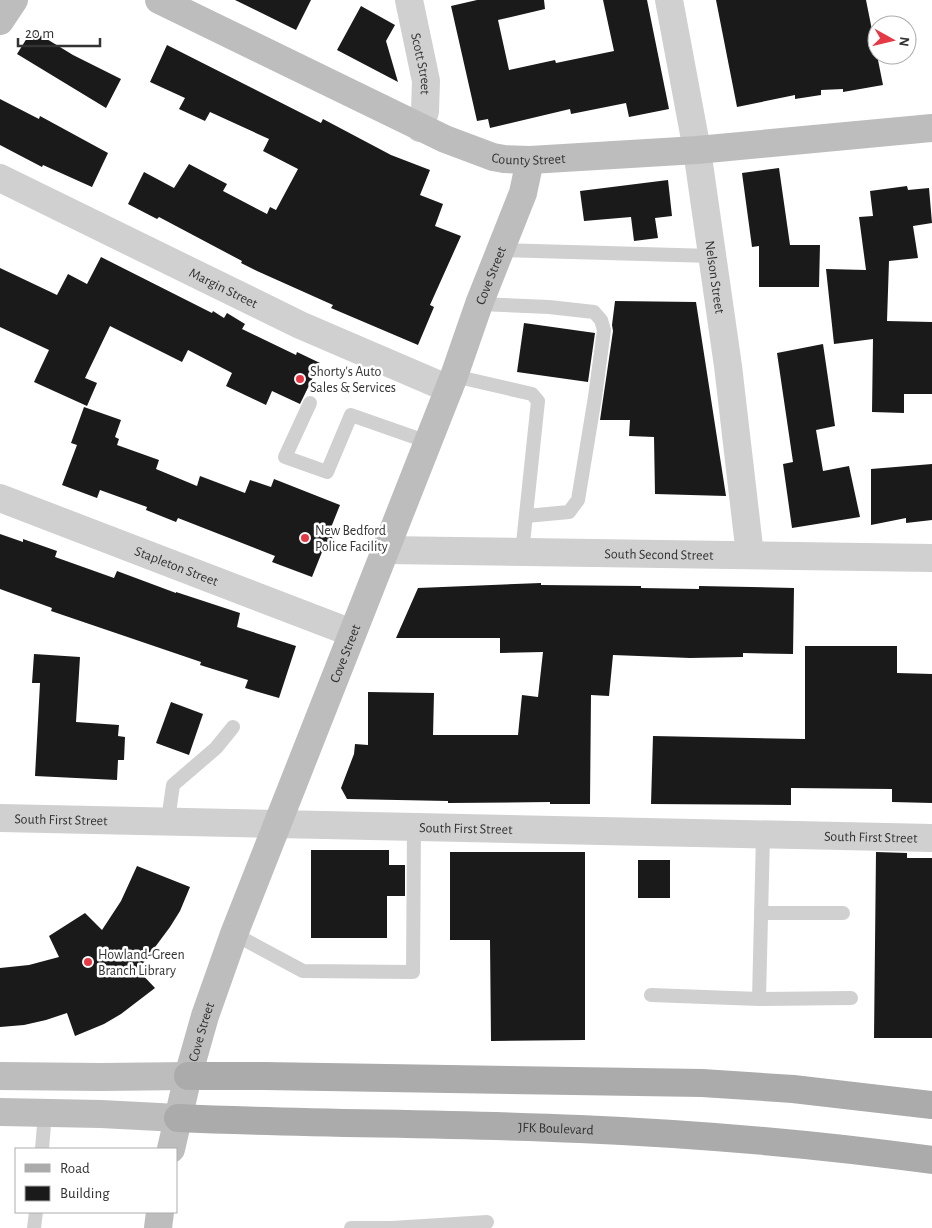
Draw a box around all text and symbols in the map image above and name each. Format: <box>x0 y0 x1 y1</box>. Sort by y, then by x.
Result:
scale bar <box>18 15 100 47</box>
north arrow <box>867 15 917 65</box>
text: 20 m <box>25 26 54 41</box>
street label: Scott Street <box>408 32 432 95</box>
text: N <box>896 36 911 47</box>
street label: County Street <box>490 151 566 168</box>
street label: Nelson Street <box>702 240 726 315</box>
street label: Cove Street <box>473 244 509 307</box>
street label: Margin Street <box>187 266 260 311</box>
place label: Shorty's Auto Sales & Services <box>310 365 396 395</box>
marker: Shorty's Auto Sales & Services <box>294 373 306 385</box>
place label: New Bedford Police Facility <box>315 524 388 554</box>
marker: New Bedford Police Facility <box>299 532 311 544</box>
street label: Stapleton Street <box>132 544 220 589</box>
street label: South Second Street <box>604 547 714 563</box>
street label: Cove Street <box>328 622 364 685</box>
street label: South First Street <box>14 812 108 828</box>
street label: South First Street <box>419 821 513 837</box>
street label: South First Street <box>824 830 918 846</box>
place label: Howland-Green Branch Library <box>98 948 185 978</box>
marker: Howland-Green Branch Library <box>82 956 94 968</box>
street label: Cove Street <box>186 1000 217 1063</box>
street label: JFK Boulevard <box>518 1121 594 1138</box>
legend <box>15 1148 178 1213</box>
text: Road <box>60 1161 90 1176</box>
text: Building <box>60 1186 110 1201</box>

